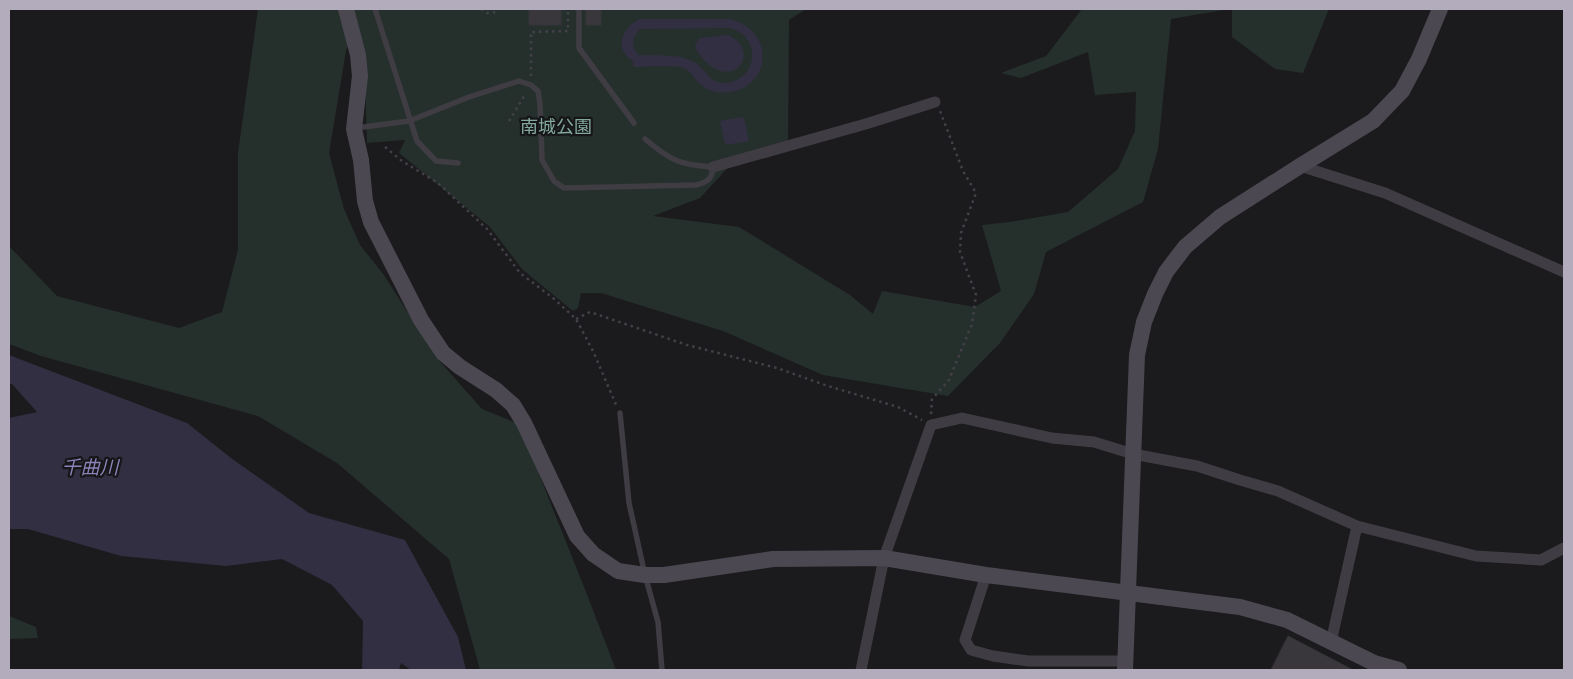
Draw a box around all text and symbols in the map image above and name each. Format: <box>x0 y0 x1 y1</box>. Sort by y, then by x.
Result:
park label: 南城公園 <box>520 116 592 138</box>
water label: 千曲川 <box>61 456 120 479</box>

